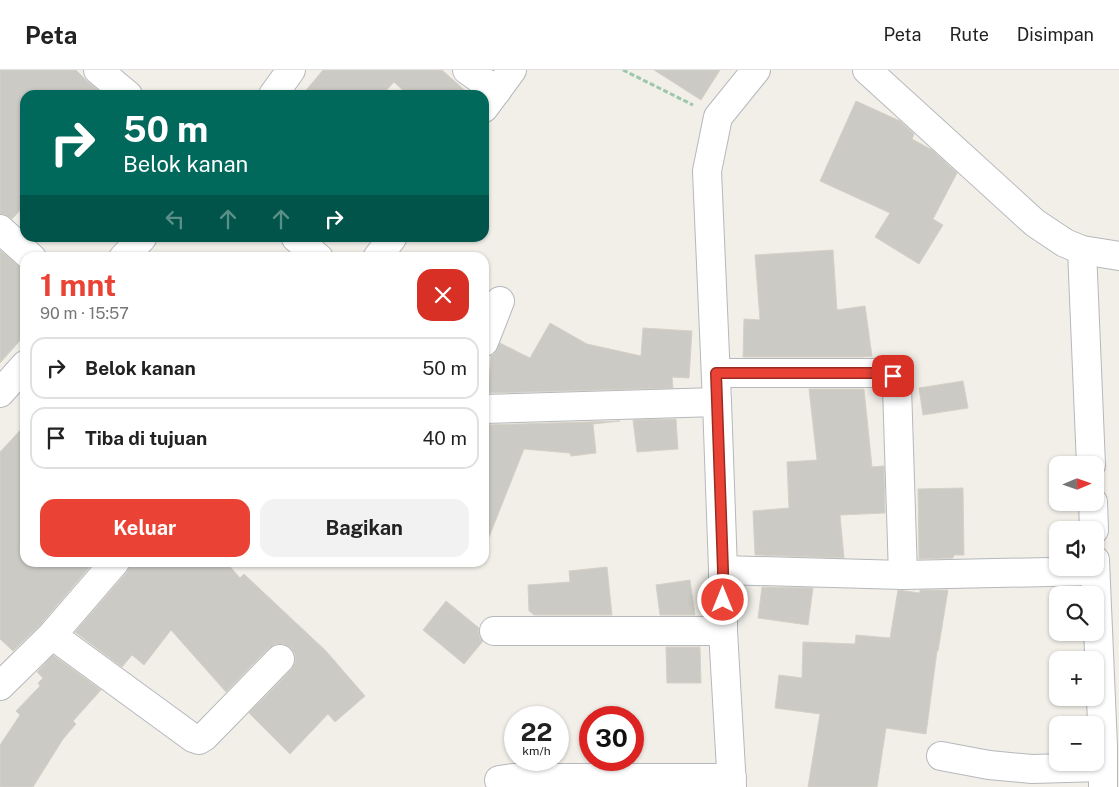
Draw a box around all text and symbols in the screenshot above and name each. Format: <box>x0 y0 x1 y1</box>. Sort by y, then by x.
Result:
text: Peta <box>25 21 77 49</box>
text: Peta <box>883 24 921 45</box>
text: Rute <box>949 24 989 45</box>
text: Disimpan <box>1017 24 1094 45</box>
text: 50 m <box>123 109 208 150</box>
icon: right <box>40 110 105 175</box>
text: Belok kanan <box>123 151 248 177</box>
icon: left <box>161 205 189 233</box>
icon: ahead <box>214 205 242 233</box>
icon: ahead <box>267 205 295 233</box>
icon: right <box>320 205 348 233</box>
text: 1 mnt <box>40 267 116 303</box>
button: close <box>417 269 469 321</box>
text: 90 m · 15:57 <box>40 304 129 323</box>
icon: right <box>42 354 70 382</box>
pin <box>872 355 914 397</box>
text: Belok kanan <box>85 357 196 379</box>
text: 50 m <box>422 357 467 379</box>
icon: arrive <box>879 362 907 390</box>
icon: arrive <box>42 424 70 452</box>
text: Tiba di tujuan <box>85 427 207 449</box>
text: 40 m <box>422 427 467 449</box>
north arrow <box>1049 456 1104 511</box>
map controls <box>1049 456 1104 771</box>
button: Keluar <box>40 499 250 557</box>
button: Bagikan <box>260 499 469 557</box>
button: sound <box>1049 521 1104 576</box>
position arrow <box>696 573 748 625</box>
button: search <box>1049 586 1104 641</box>
button: + <box>1049 651 1104 706</box>
speed limit sign: 30 <box>579 706 644 771</box>
button: − <box>1049 716 1104 771</box>
text: 22 <box>521 717 552 747</box>
text: km/h <box>522 744 551 758</box>

